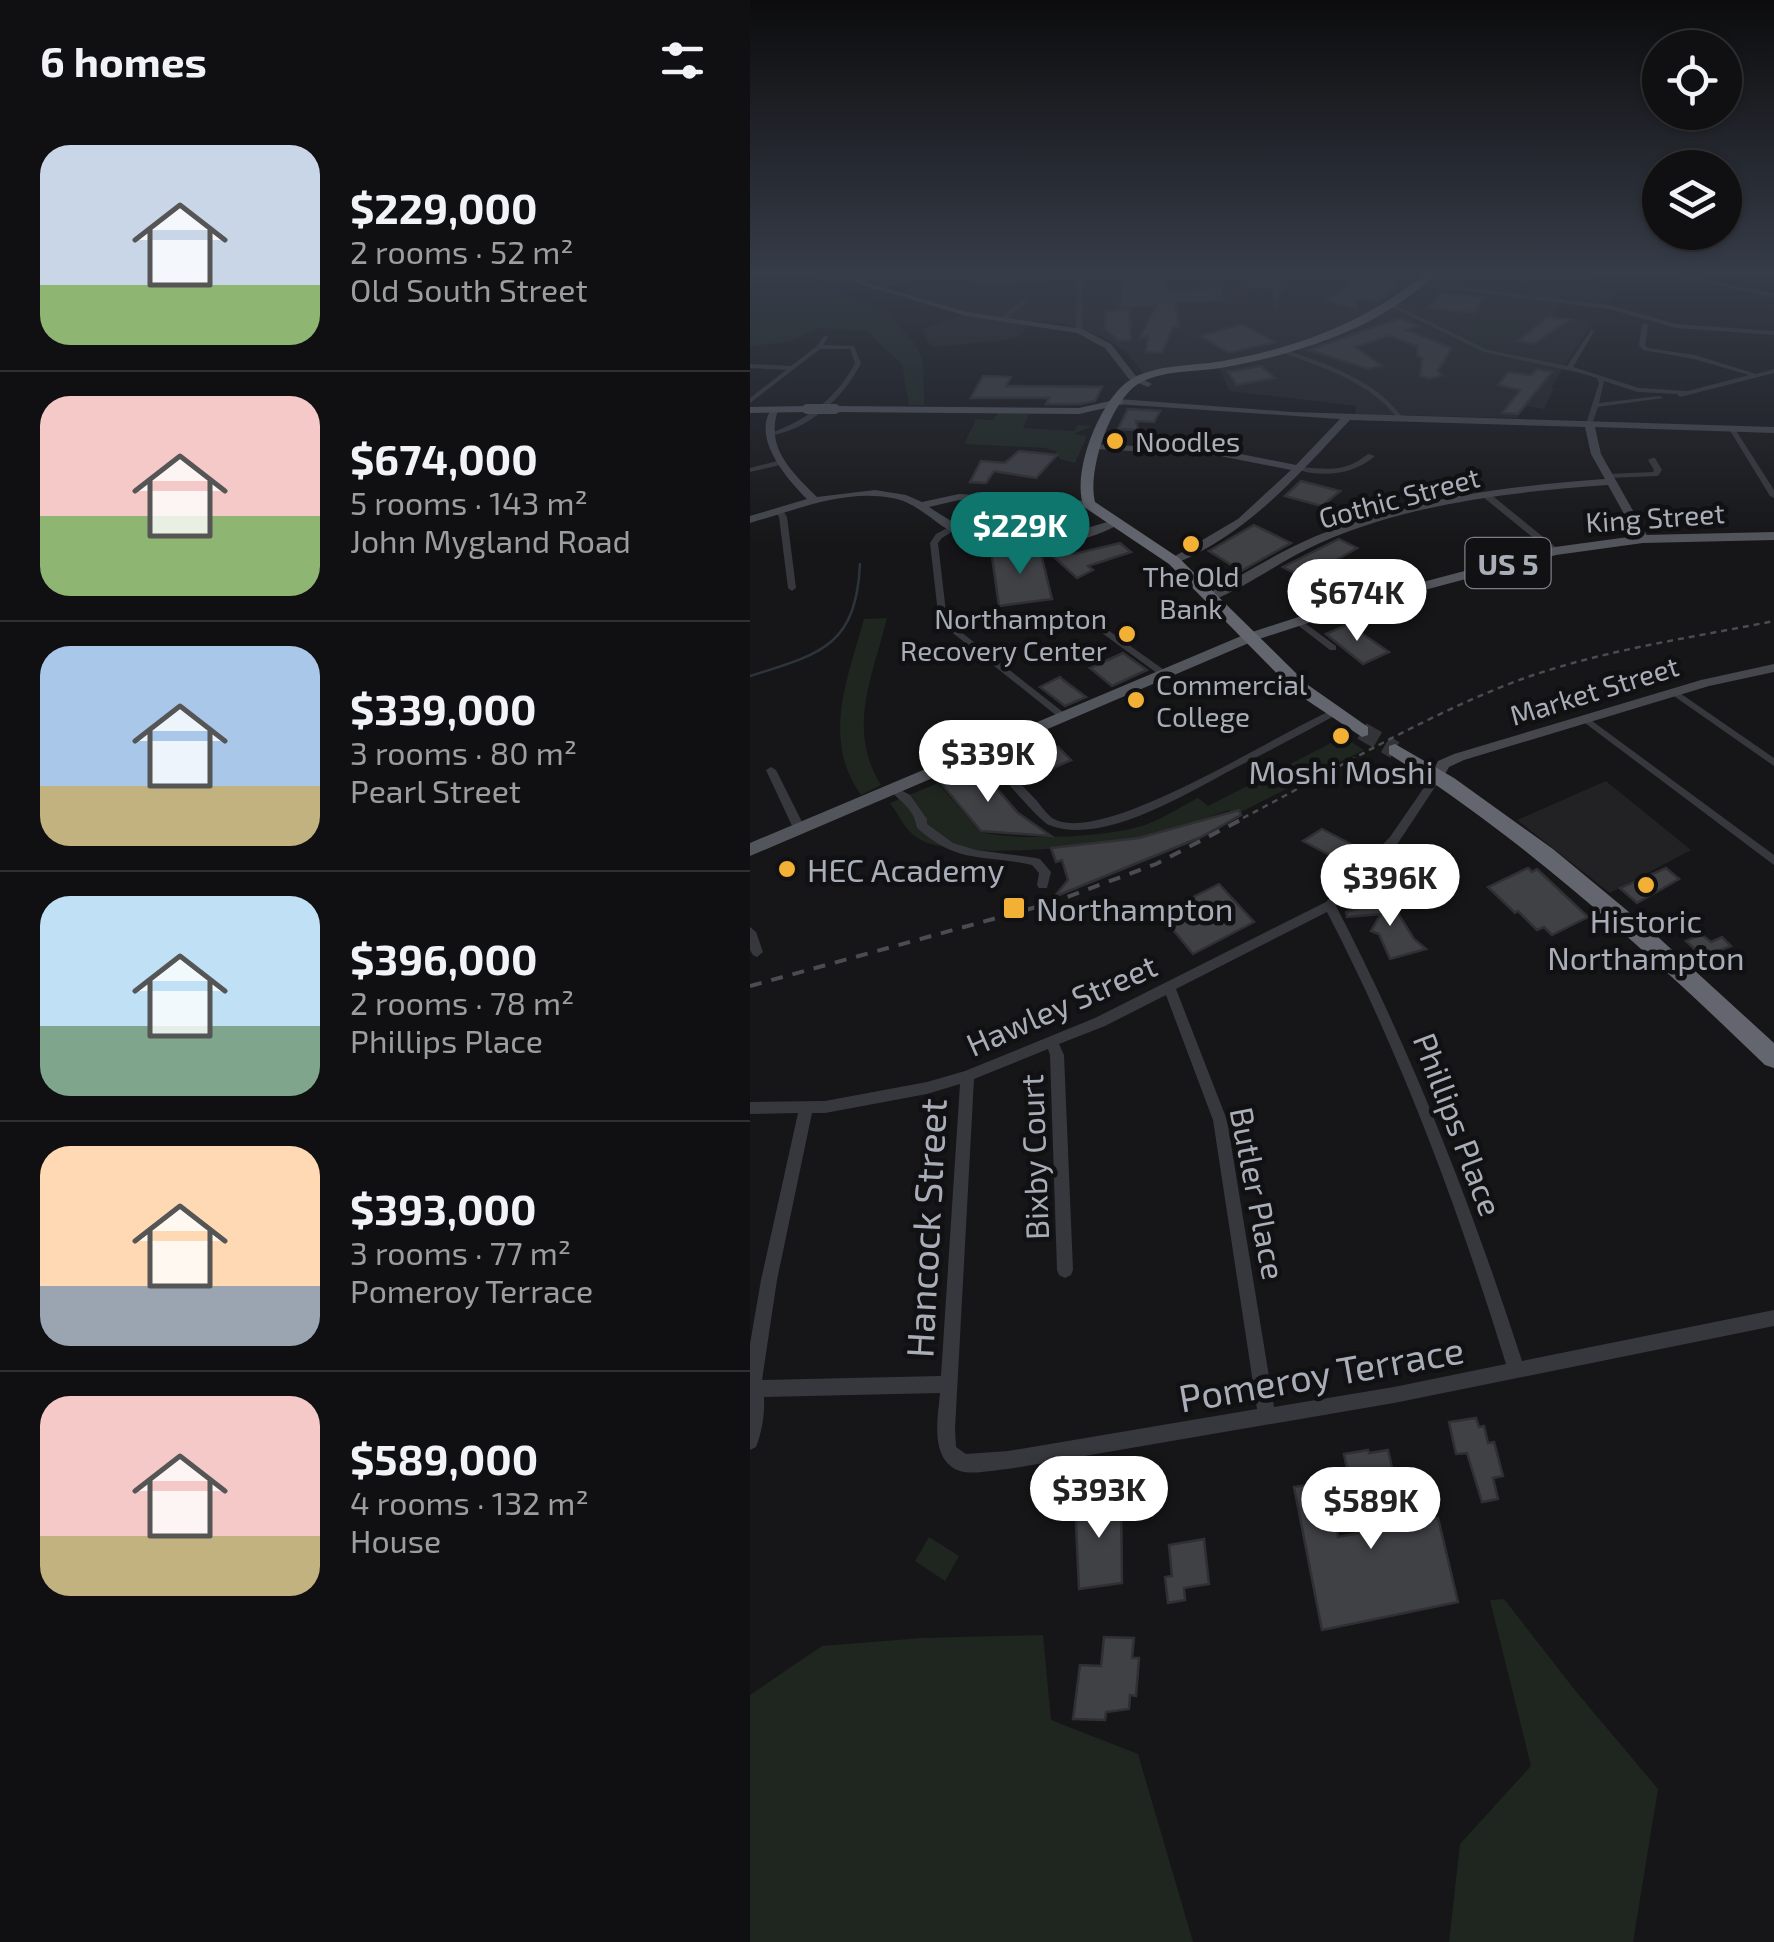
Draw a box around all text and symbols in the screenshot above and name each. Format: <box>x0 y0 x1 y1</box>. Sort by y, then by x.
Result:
map controls <box>1642 30 1742 250</box>
button: locate <box>1642 30 1742 130</box>
icon: filters <box>655 33 710 88</box>
text: 6 homes <box>40 35 207 85</box>
button: layers <box>1642 150 1742 250</box>
text: $229,000 <box>350 182 538 232</box>
icon: home <box>120 185 240 305</box>
text: 2 rooms · 52 m² <box>350 232 574 270</box>
text: Old South Street <box>350 270 588 308</box>
place label: Noodles <box>1135 424 1240 458</box>
marker: Noodles <box>1104 430 1126 452</box>
text: $674,000 <box>350 433 538 483</box>
icon: home <box>120 436 240 556</box>
street label: Gothic Street <box>1315 459 1483 535</box>
text: 5 rooms · 143 m² <box>350 483 588 521</box>
pin: $229K <box>950 492 1090 577</box>
street label: King Street <box>1584 495 1726 539</box>
text: $229K <box>973 505 1067 543</box>
text: John Mygland Road <box>350 521 631 559</box>
marker: The Old Bank <box>1180 533 1202 555</box>
road number: US 5 <box>1466 538 1550 588</box>
place label: The Old Bank <box>1143 559 1239 625</box>
pin: $674K <box>1287 559 1427 644</box>
text: $674K <box>1309 572 1405 610</box>
place label: Northampton Recovery Center <box>900 601 1107 667</box>
marker: Northampton Recovery Center <box>1116 623 1138 645</box>
street label: Market Street <box>1505 648 1683 732</box>
place label: Commercial College <box>1156 667 1308 733</box>
text: $339,000 <box>350 683 536 733</box>
icon: home <box>120 686 240 806</box>
marker: Commercial College <box>1125 689 1147 711</box>
pin: $339K <box>918 720 1058 805</box>
marker: Moshi Moshi <box>1330 725 1352 747</box>
text: 3 rooms · 80 m² <box>350 733 577 771</box>
text: $339K <box>941 733 1035 771</box>
place label: Moshi Moshi <box>1248 752 1434 790</box>
text: Pearl Street <box>350 771 521 809</box>
pin: $396K <box>1320 844 1460 929</box>
place label: HEC Academy <box>807 850 1004 888</box>
text: $396K <box>1343 857 1437 895</box>
marker: HEC Academy <box>776 858 798 880</box>
marker: Historic Northampton <box>1635 874 1657 896</box>
place label: Northampton <box>1036 889 1233 927</box>
marker: Northampton <box>1001 895 1027 921</box>
place label: Historic Northampton <box>1547 901 1745 976</box>
text: $396,000 <box>350 933 537 983</box>
icon: home <box>120 936 240 1056</box>
street label: Hawley Street <box>960 945 1162 1063</box>
text: 2 rooms · 78 m² <box>350 983 574 1021</box>
text: Phillips Place <box>350 1021 543 1059</box>
street label: Phillips Place <box>1407 1027 1511 1221</box>
street label: Bixby Court <box>1011 1073 1055 1241</box>
street label: Hancock Street <box>895 1097 955 1359</box>
street label: Butler Place <box>1224 1104 1294 1282</box>
text: $393,000 <box>350 1183 536 1233</box>
icon: home <box>120 1186 240 1306</box>
text: 3 rooms · 77 m² <box>350 1233 571 1271</box>
text: Pomeroy Terrace <box>350 1271 593 1309</box>
street label: Pomeroy Terrace <box>1175 1325 1467 1421</box>
text: $589,000 <box>350 1433 538 1483</box>
icon: home <box>120 1436 240 1556</box>
pin: $393K <box>1029 1456 1169 1541</box>
pin: $589K <box>1301 1467 1441 1552</box>
text: $393K <box>1052 1469 1146 1507</box>
text: $589K <box>1323 1480 1419 1518</box>
text: 4 rooms · 132 m² <box>350 1483 589 1521</box>
text: House <box>350 1521 441 1559</box>

